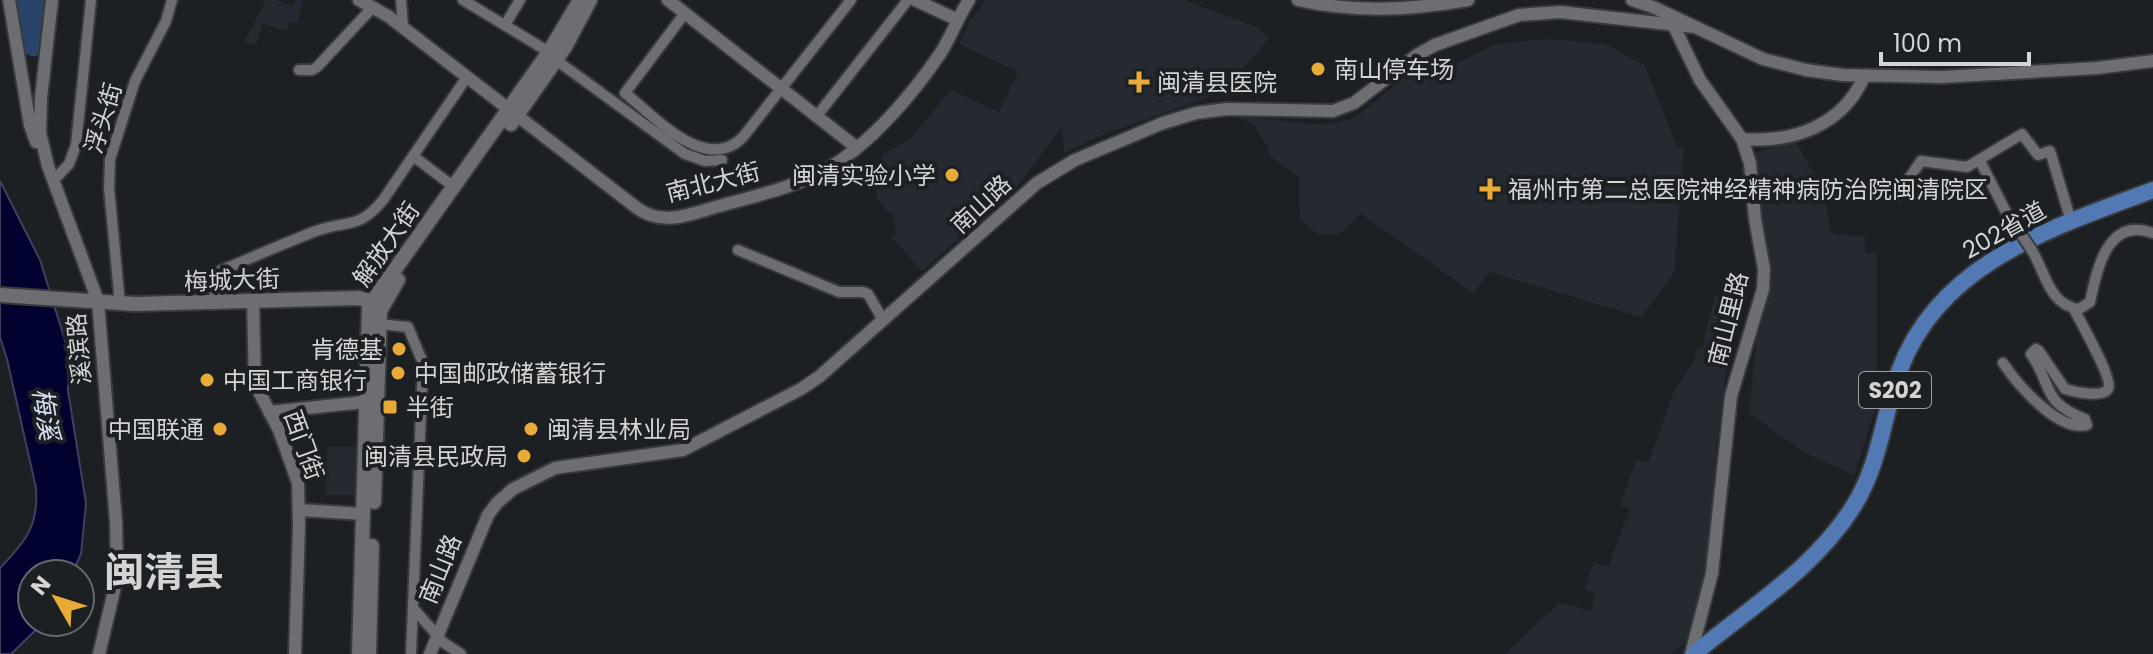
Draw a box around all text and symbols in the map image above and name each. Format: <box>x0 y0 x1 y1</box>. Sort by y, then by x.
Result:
scale bar <box>1881 16 2029 66</box>
text: 100 m <box>1893 27 1962 60</box>
place label: 南山停车场 <box>1334 53 1454 86</box>
marker: 南山停车场 <box>1309 60 1327 78</box>
place label: 闽清县医院 <box>1157 66 1277 99</box>
marker: 闽清县医院 <box>1128 71 1150 93</box>
street label: 浮头街 <box>77 79 129 157</box>
street label: 南北大街 <box>662 154 764 210</box>
place label: 闽清实验小学 <box>792 159 936 192</box>
marker: 闽清实验小学 <box>943 166 961 184</box>
street label: 南山路 <box>943 167 1019 241</box>
place label: 福州市第二总医院神经精神病防治院闽清院区 <box>1508 173 1988 206</box>
marker: 福州市第二总医院神经精神病防治院闽清院区 <box>1479 178 1501 200</box>
street label: 202省道 <box>1956 194 2052 266</box>
street label: 解放大街 <box>345 195 427 293</box>
street label: 梅城大街 <box>183 262 281 298</box>
street label: 南山里路 <box>1700 268 1756 370</box>
street label: 溪滨路 <box>59 312 99 386</box>
place label: 肯德基 <box>311 333 383 366</box>
marker: 肯德基 <box>390 340 408 358</box>
place label: 中国邮政储蓄银行 <box>414 357 606 390</box>
place label: 中国工商银行 <box>223 364 367 397</box>
marker: 中国邮政储蓄银行 <box>389 364 407 382</box>
marker: 中国工商银行 <box>198 371 216 389</box>
road number: S202 <box>1859 372 1931 408</box>
water label: 梅溪 <box>24 385 68 445</box>
place label: 半街 <box>406 391 454 424</box>
marker: 半街 <box>381 398 399 416</box>
street label: 西门街 <box>276 406 332 484</box>
place label: 中国联通 <box>108 413 204 446</box>
place label: 闽清县林业局 <box>547 413 691 446</box>
marker: 中国联通 <box>211 420 229 438</box>
marker: 闽清县林业局 <box>522 420 540 438</box>
place label: 闽清县民政局 <box>364 440 508 473</box>
marker: 闽清县民政局 <box>515 447 533 465</box>
street label: 南山路 <box>411 529 469 609</box>
district label: 闽清县 <box>104 544 224 600</box>
north arrow <box>16 558 96 638</box>
text: N <box>24 570 58 602</box>

